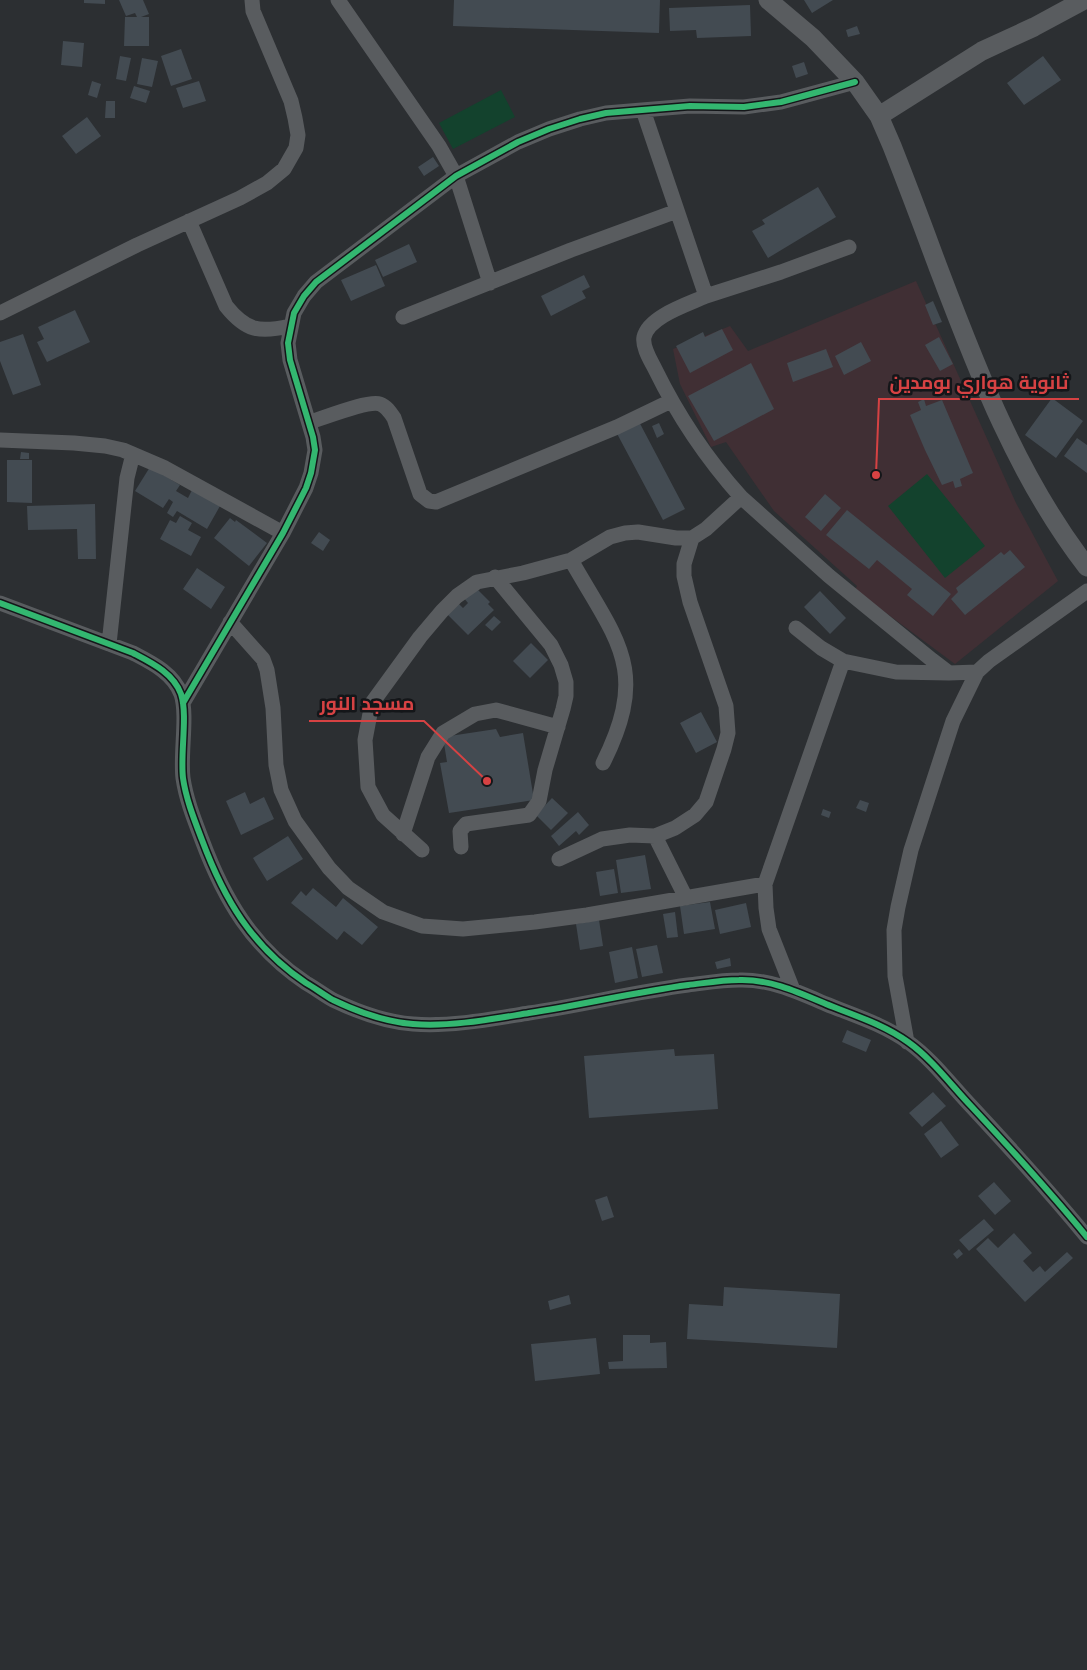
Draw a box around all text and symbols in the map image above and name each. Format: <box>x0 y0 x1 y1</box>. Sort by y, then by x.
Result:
callout: ثانوية هواري بومدين <box>879 365 1079 399</box>
text: ثانوية هواري بومدين <box>889 372 1070 398</box>
callout: مسجد النور <box>309 687 424 721</box>
text: مسجد النور <box>319 693 414 715</box>

